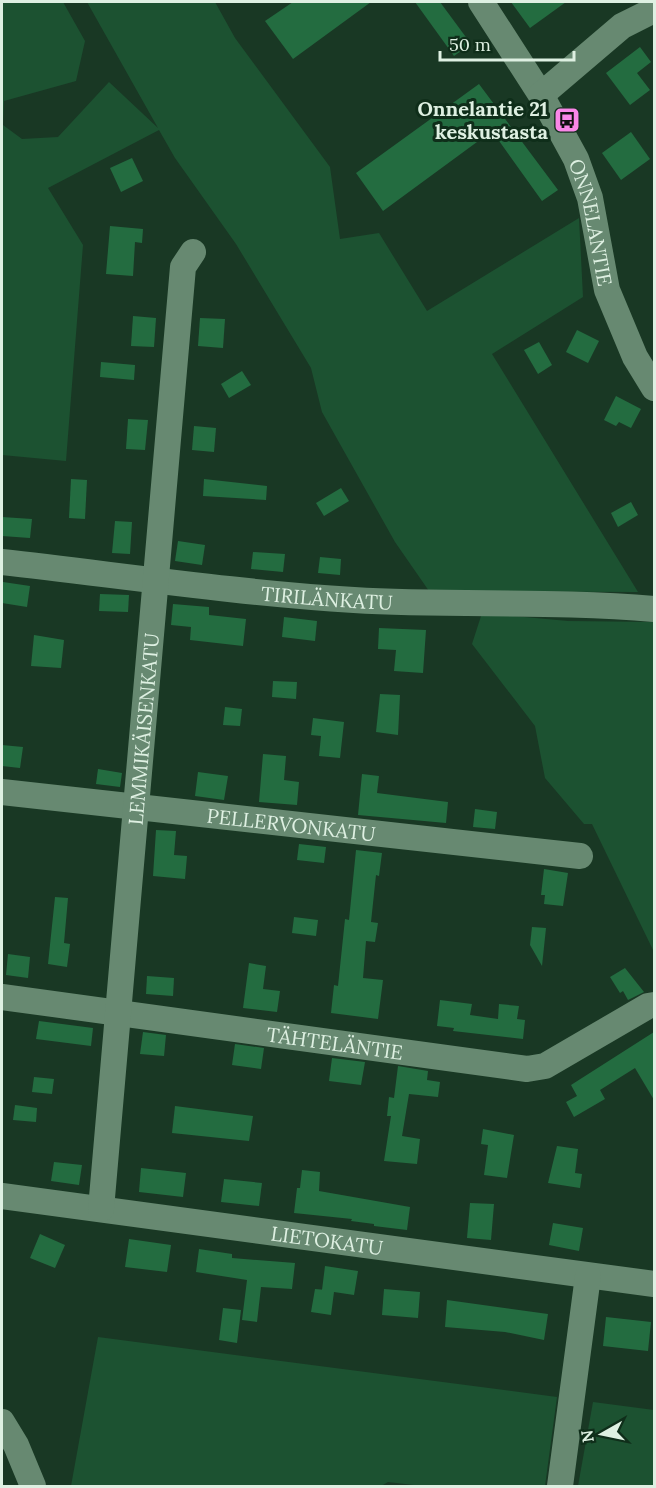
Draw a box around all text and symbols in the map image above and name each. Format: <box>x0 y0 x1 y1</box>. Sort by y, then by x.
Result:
scale bar <box>440 24 574 62</box>
text: 50 m <box>449 33 491 56</box>
place label: Onnelantie 21 keskustasta <box>417 96 549 144</box>
bus stop icon: Onnelantie 21 keskustasta <box>552 105 582 135</box>
street label: ONNELANTIE <box>564 155 618 288</box>
street label: TIRILÄNKATU <box>260 580 393 614</box>
street label: LEMMIKÄISENKATU <box>122 632 164 826</box>
street label: PELLERVONKATU <box>205 802 377 846</box>
street label: TÄHTELÄNTIE <box>265 1021 405 1064</box>
street label: LIETOKATU <box>269 1220 385 1260</box>
north arrow <box>572 1404 632 1464</box>
text: N <box>576 1429 598 1444</box>

